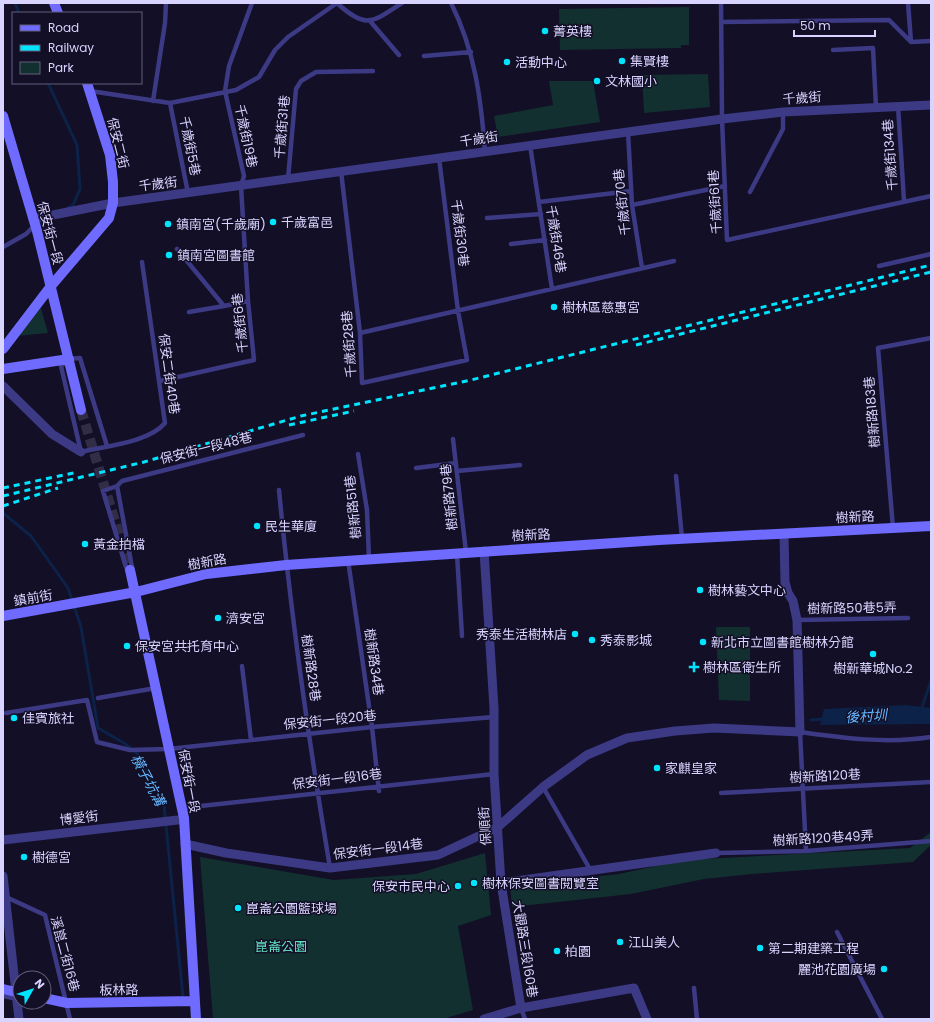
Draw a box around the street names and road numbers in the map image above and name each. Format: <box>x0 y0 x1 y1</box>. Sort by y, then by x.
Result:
street label: 千歲街 <box>782 87 822 109</box>
street label: 千歲街31巷 <box>270 94 294 160</box>
street label: 千歲街19巷 <box>230 103 262 169</box>
street label: 保安二街 <box>102 115 134 171</box>
street label: 千歲街5巷 <box>175 115 205 177</box>
street label: 千歲街134巷 <box>878 118 902 192</box>
street label: 千歲街 <box>458 127 500 151</box>
street label: 千歲街70巷 <box>609 168 635 236</box>
street label: 千歲街61巷 <box>704 169 726 235</box>
street label: 千歲街 <box>137 172 179 196</box>
street label: 千歲街30巷 <box>446 198 474 268</box>
street label: 保安街一段 <box>32 199 68 267</box>
street label: 千歲街46巷 <box>541 204 571 274</box>
street label: 千歲街6巷 <box>227 292 253 354</box>
street label: 千歲街28巷 <box>337 310 361 378</box>
street label: 保安二街40巷 <box>154 332 184 416</box>
street label: 樹新路183巷 <box>859 375 885 449</box>
street label: 保安街一段48巷 <box>158 427 254 469</box>
street label: 樹新路79巷 <box>436 463 462 531</box>
street label: 樹新路51巷 <box>340 474 366 540</box>
street label: 樹新路 <box>835 506 875 528</box>
street label: 樹新路 <box>511 524 551 546</box>
street label: 樹新路 <box>186 549 228 575</box>
street label: 鎮前街 <box>12 585 54 611</box>
street label: 樹新路50巷5弄 <box>807 598 897 618</box>
street label: 樹新路34巷 <box>360 627 388 697</box>
street label: 樹新路28巷 <box>297 633 325 703</box>
street label: 保安街一段20巷 <box>282 706 378 734</box>
street label: 保安街一段 <box>173 747 205 815</box>
street label: 保安街一段16巷 <box>291 764 383 794</box>
street label: 樹新路120巷 <box>789 765 861 787</box>
street label: 博愛街 <box>58 806 100 830</box>
street label: 保順街 <box>474 806 496 846</box>
street label: 樹新路120巷49弄 <box>772 826 874 850</box>
street label: 保安街一段14巷 <box>332 834 424 864</box>
street label: 大觀路三段160巷 <box>508 899 542 999</box>
street label: 溪崑二街16巷 <box>46 914 84 994</box>
street label: 板林路 <box>99 980 139 1000</box>

